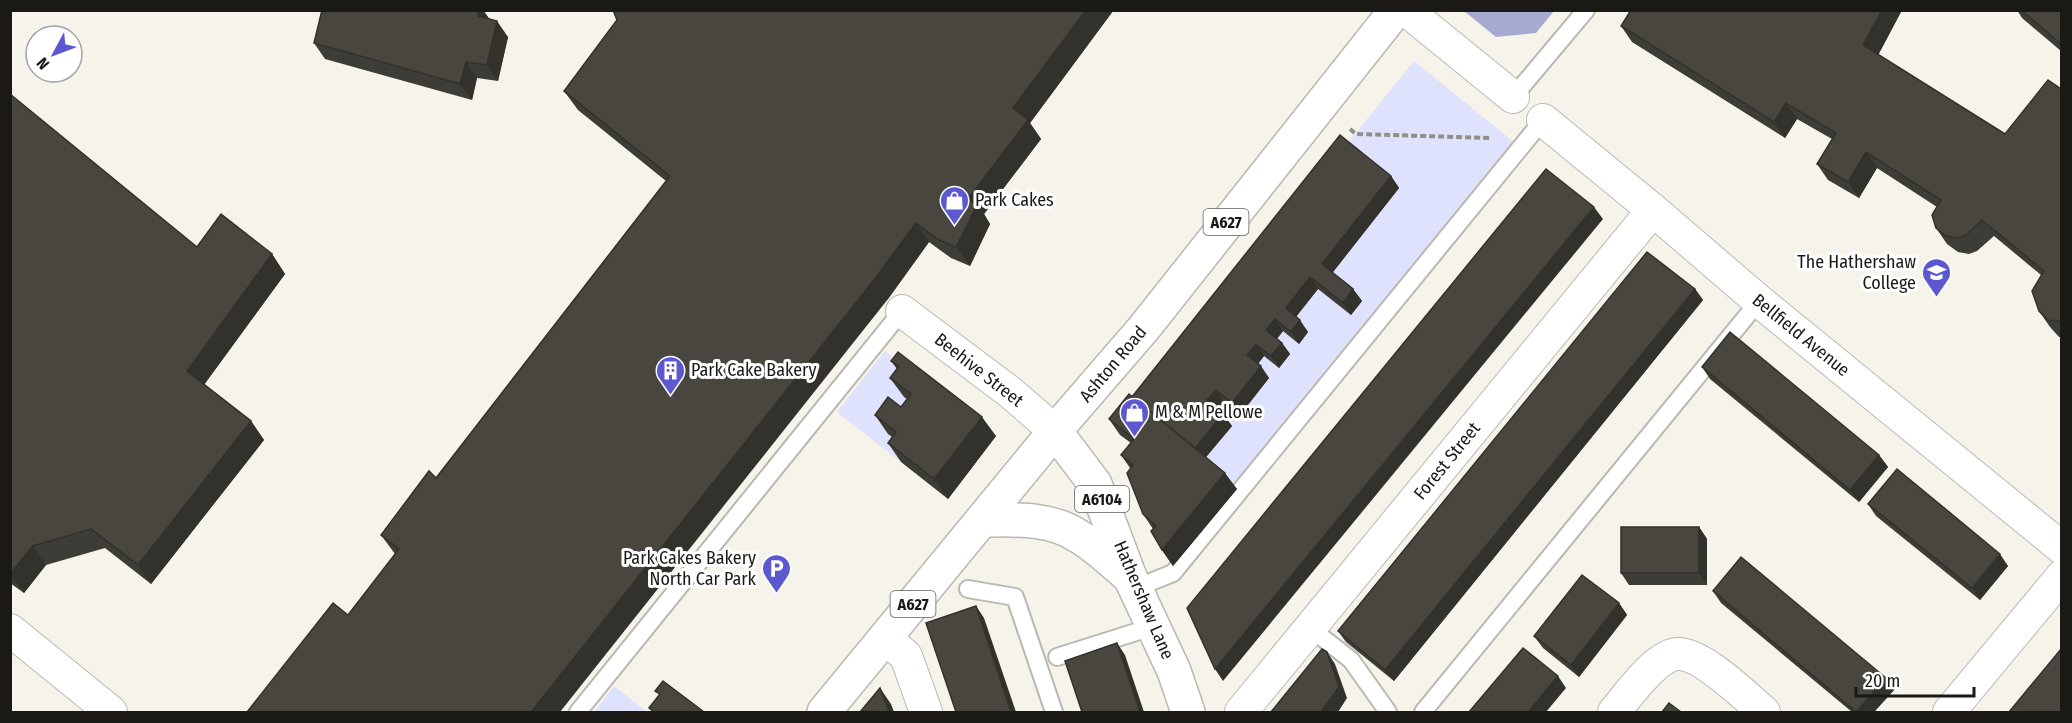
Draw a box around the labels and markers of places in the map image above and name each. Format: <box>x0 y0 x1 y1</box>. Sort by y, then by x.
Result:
shop icon: Park Cakes <box>938 184 970 226</box>
place label: Park Cakes <box>975 189 1054 211</box>
place label: The Hathershaw College <box>1797 251 1916 294</box>
school or university icon: The Hathershaw College <box>1921 256 1953 298</box>
building icon: Park Cake Bakery <box>654 354 686 396</box>
place label: Park Cake Bakery <box>691 359 816 381</box>
shop icon: M & M Pellowe <box>1118 396 1150 438</box>
place label: M & M Pellowe <box>1155 401 1263 423</box>
place label: Park Cakes Bakery North Car Park <box>623 547 757 590</box>
parking icon: Park Cakes Bakery North Car Park <box>761 552 793 594</box>

